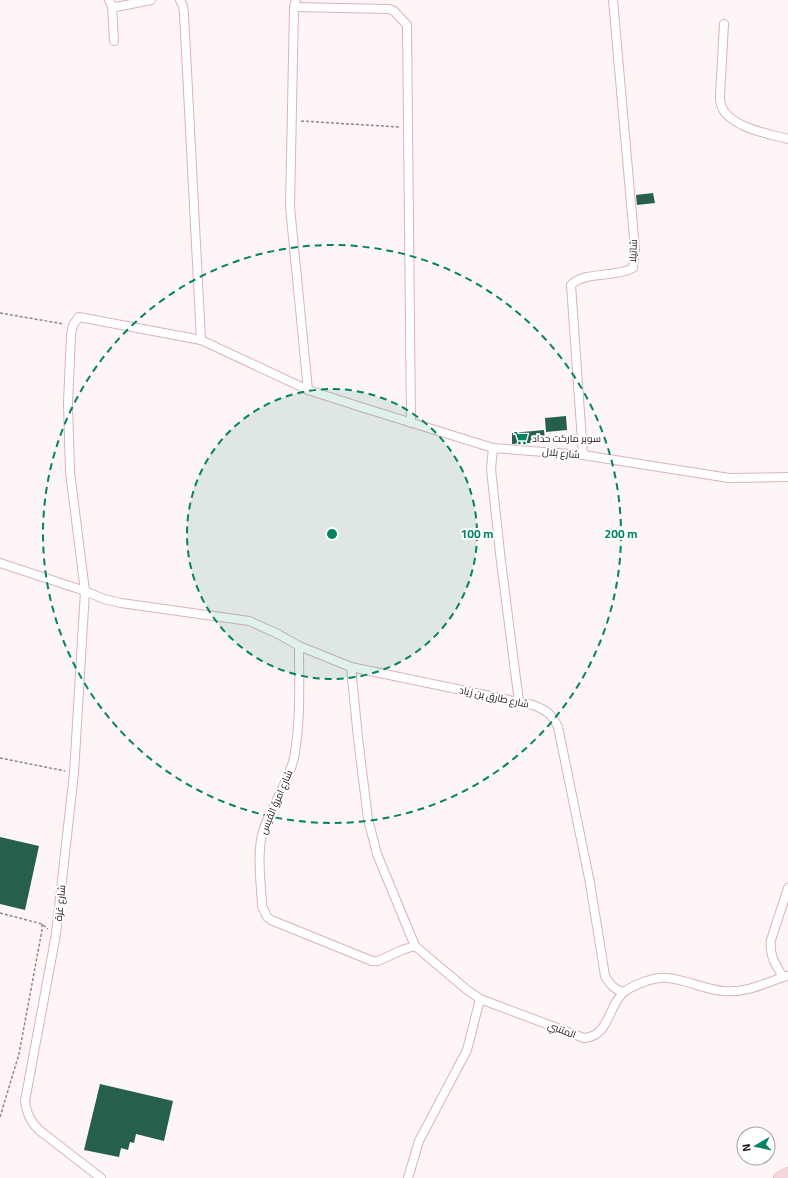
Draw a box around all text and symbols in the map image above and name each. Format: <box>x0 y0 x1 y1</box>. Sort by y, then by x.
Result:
street label: شاتيلا <box>623 239 643 263</box>
place label: سوبر ماركت حداد <box>532 429 601 448</box>
supermarket icon: سوبر ماركت حداد <box>513 430 529 446</box>
street label: شارع بلال <box>541 442 581 464</box>
text: 100 m <box>461 522 493 545</box>
text: 200 m <box>605 522 637 545</box>
centre of rings <box>325 527 339 541</box>
street label: شارع طارق بن زياد <box>457 680 531 714</box>
street label: شارع امرؤ القيس <box>254 767 298 837</box>
street label: شارع غزة <box>49 884 71 922</box>
street label: المتنبي <box>545 1016 579 1044</box>
north arrow <box>736 1126 776 1166</box>
text: N <box>736 1142 757 1153</box>

